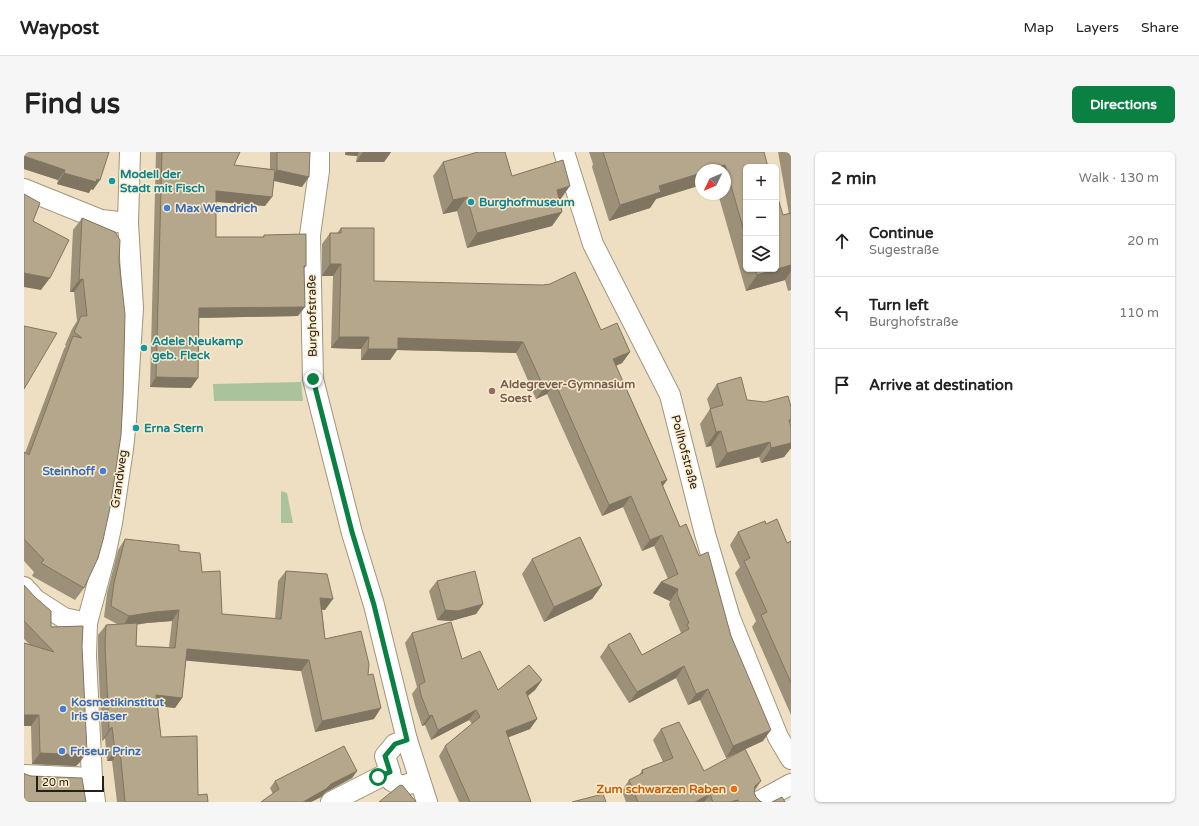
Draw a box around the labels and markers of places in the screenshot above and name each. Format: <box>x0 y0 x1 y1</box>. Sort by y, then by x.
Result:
place label: Modell der Stadt mit Fisch <box>120 167 205 195</box>
marker: Modell der Stadt mit Fisch <box>107 176 117 186</box>
place label: Burghofmuseum <box>479 195 575 210</box>
marker: Burghofmuseum <box>466 197 476 207</box>
place label: Max Wendrich <box>175 201 258 215</box>
marker: Max Wendrich <box>162 203 172 213</box>
place label: Adele Neukamp geb. Fleck <box>152 334 244 363</box>
marker: Adele Neukamp geb. Fleck <box>139 343 149 353</box>
place label: Aldegrever-Gymnasium Soest <box>500 377 635 405</box>
marker: Aldegrever-Gymnasium Soest <box>487 386 497 396</box>
place label: Erna Stern <box>144 421 204 435</box>
marker: Erna Stern <box>131 423 141 433</box>
place label: Steinhoff <box>42 464 96 478</box>
marker: Steinhoff <box>98 466 108 476</box>
place label: Kosmetikinstitut Iris Gläser <box>71 695 164 723</box>
marker: Kosmetikinstitut Iris Gläser <box>58 704 68 714</box>
place label: Friseur Prinz <box>70 744 141 758</box>
marker: Friseur Prinz <box>57 746 67 756</box>
place label: Zum schwarzen Raben <box>597 782 726 796</box>
marker: Zum schwarzen Raben <box>729 784 739 794</box>

